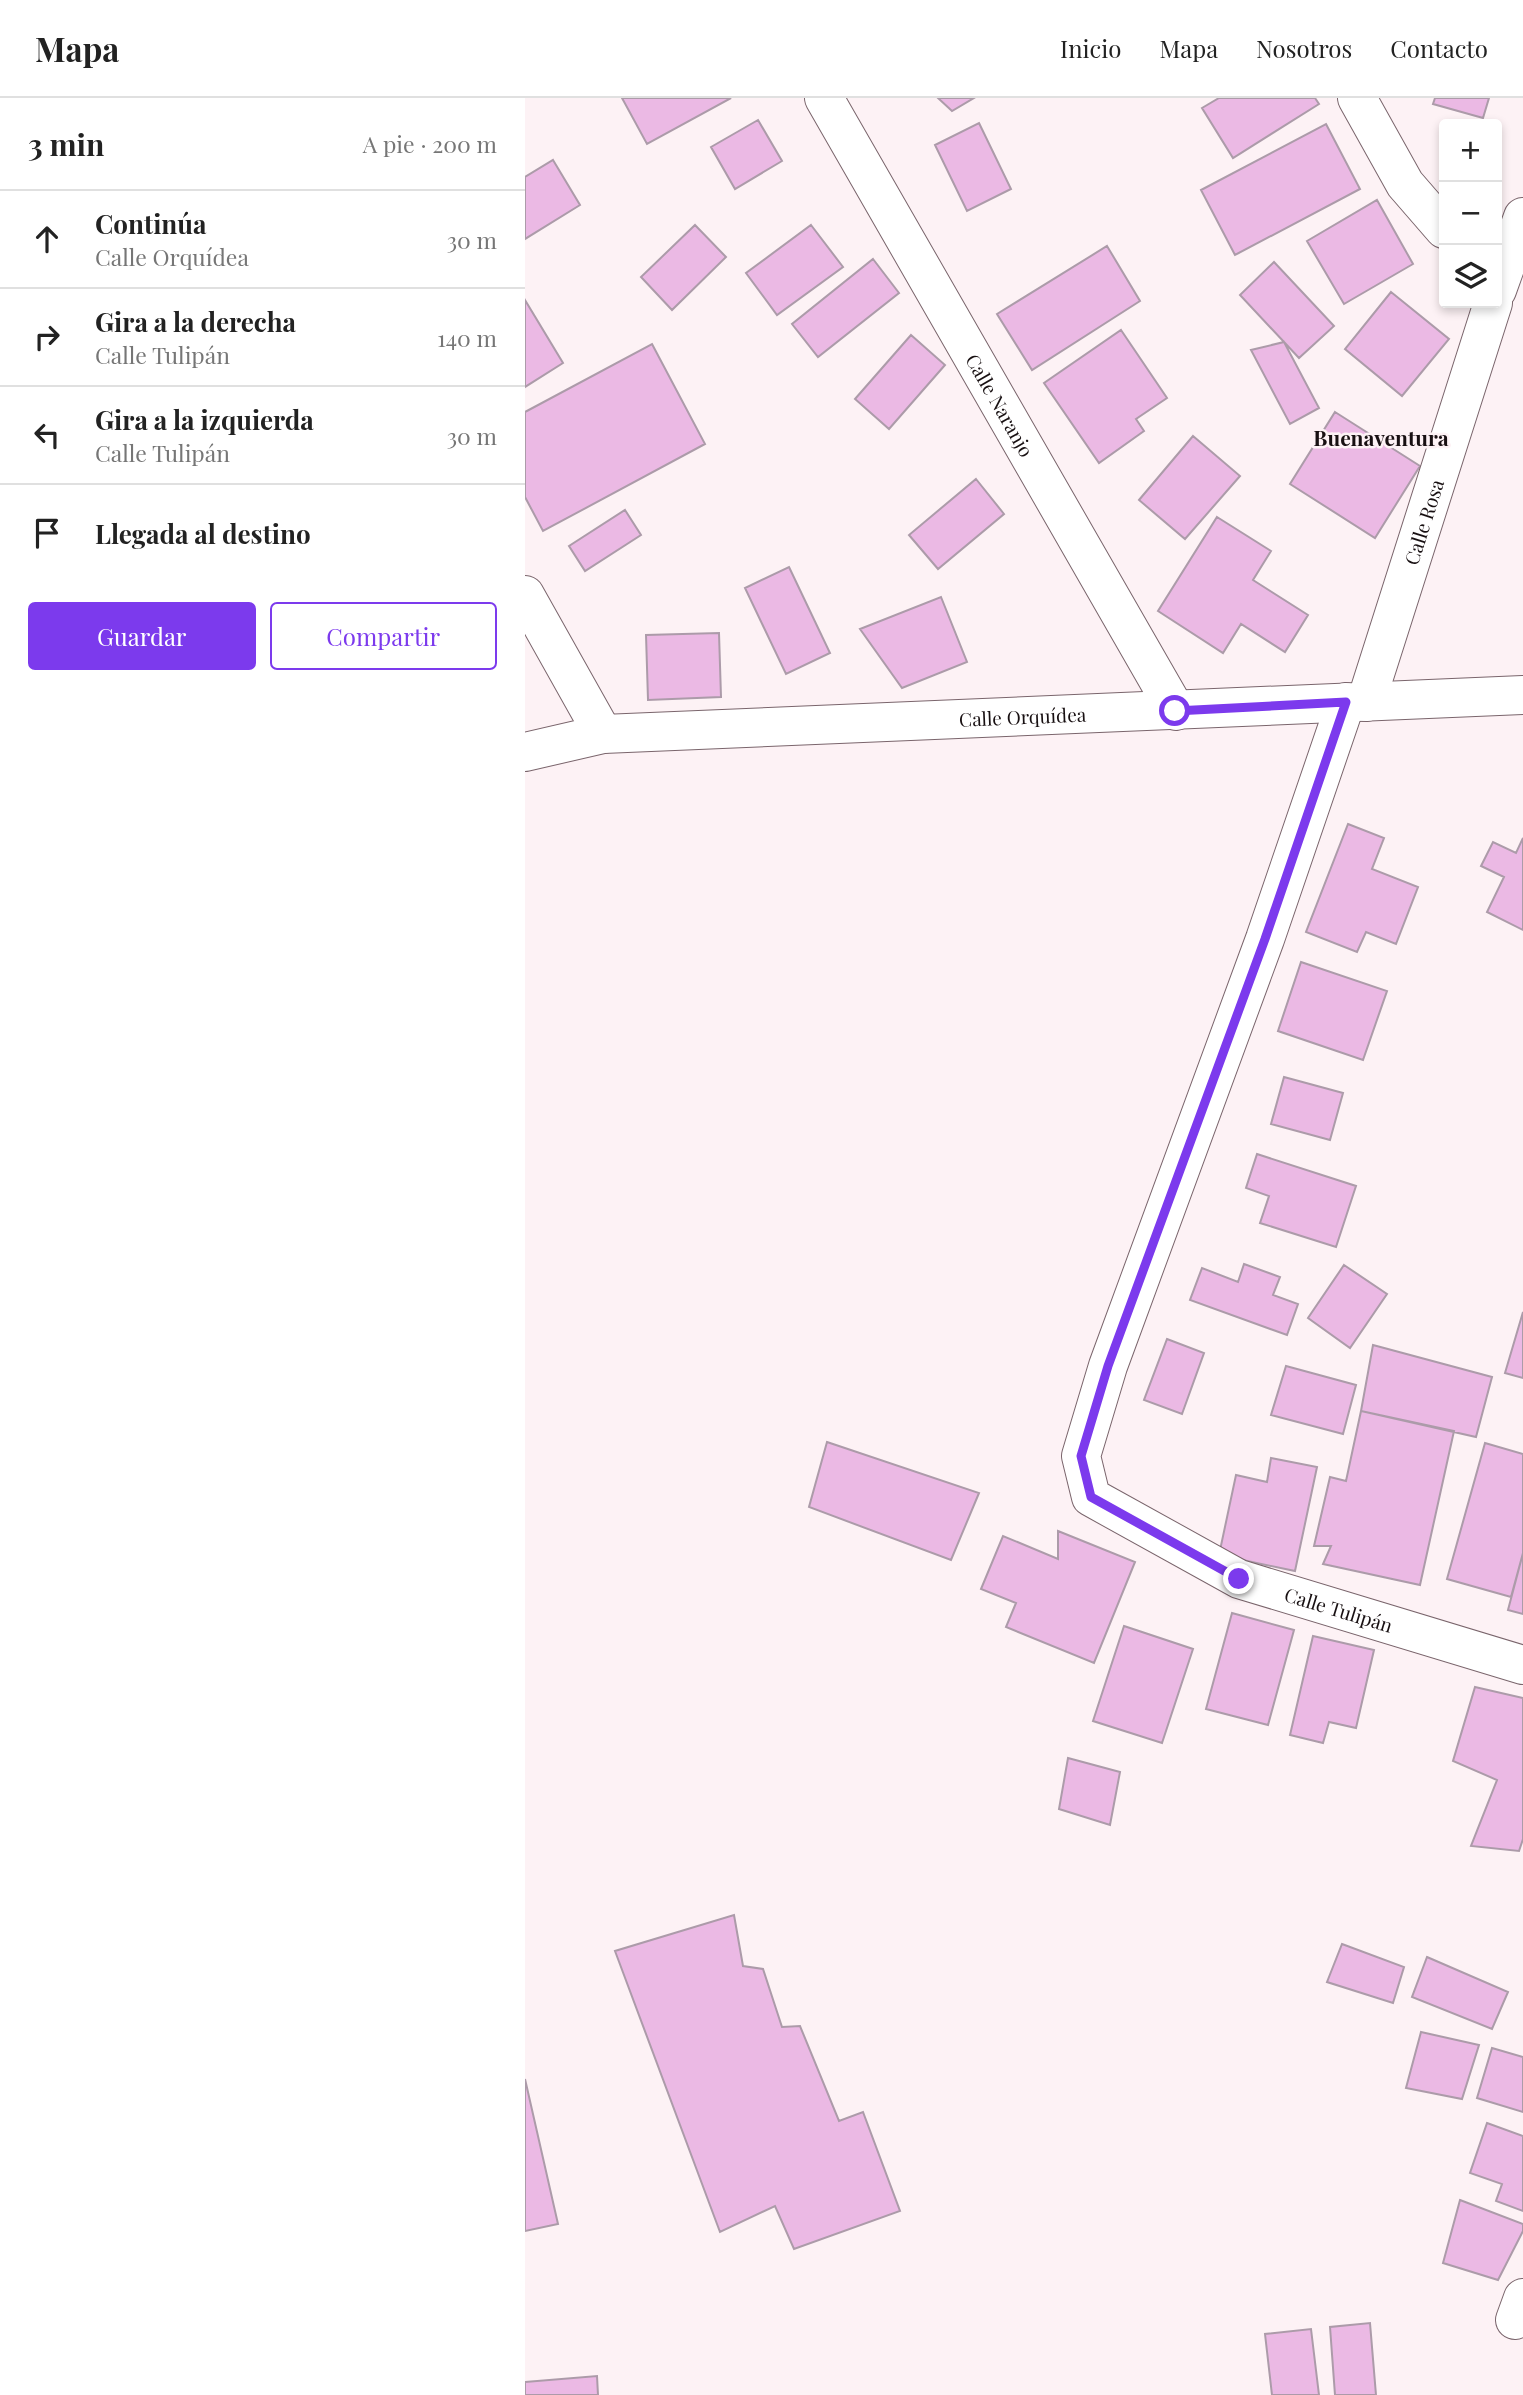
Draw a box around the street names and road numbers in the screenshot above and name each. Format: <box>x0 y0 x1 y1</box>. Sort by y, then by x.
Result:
street label: Calle Naranjo <box>960 349 1040 461</box>
street label: Calle Rosa <box>1398 475 1449 568</box>
street label: Calle Orquídea <box>958 701 1087 732</box>
street label: Calle Tulipán <box>1282 1581 1397 1638</box>

